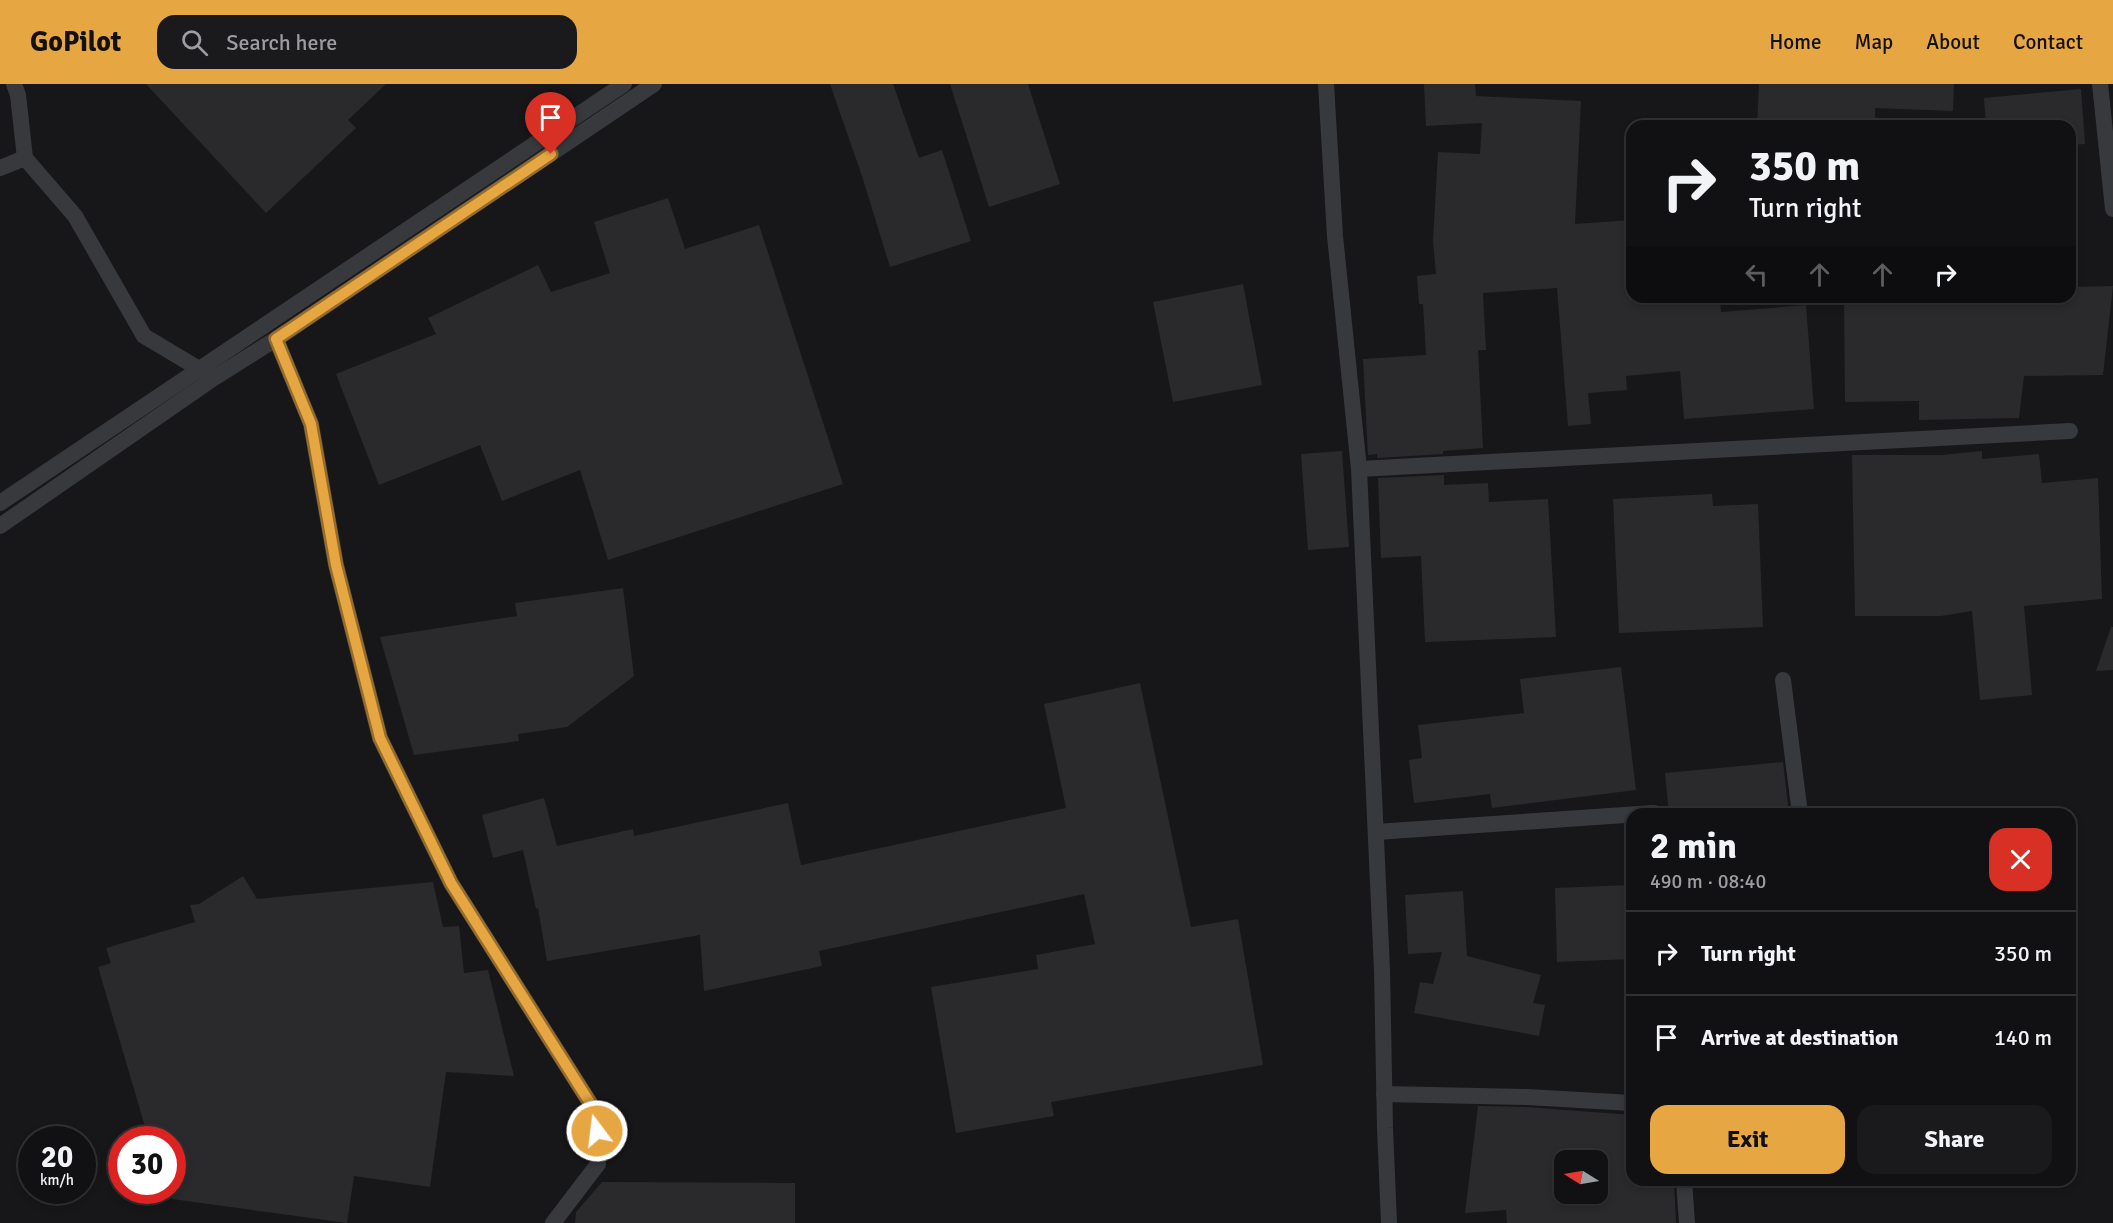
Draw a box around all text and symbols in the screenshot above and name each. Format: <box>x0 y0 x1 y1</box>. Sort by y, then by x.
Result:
search box <box>157 15 577 69</box>
text: GoPilot <box>30 25 121 59</box>
icon: search <box>178 26 211 59</box>
text: Search here <box>226 29 337 56</box>
text: Home <box>1769 29 1822 55</box>
text: Map <box>1855 29 1893 55</box>
text: About <box>1926 29 1980 55</box>
text: Contact <box>2013 29 2083 55</box>
pin <box>525 92 576 154</box>
icon: arrive <box>534 101 567 134</box>
text: 350 m <box>1749 141 1860 192</box>
icon: right <box>1650 144 1728 222</box>
text: Turn right <box>1749 192 1862 225</box>
icon: left <box>1740 258 1773 291</box>
icon: ahead <box>1803 258 1836 291</box>
icon: ahead <box>1866 258 1899 291</box>
icon: right <box>1929 258 1962 291</box>
text: 2 min <box>1650 824 1737 869</box>
button: close <box>1989 828 2052 891</box>
text: 490 m · 08:40 <box>1650 869 1766 894</box>
icon: right <box>1650 937 1683 970</box>
text: Turn right <box>1701 940 1796 967</box>
text: 350 m <box>1994 940 2052 967</box>
icon: arrive <box>1650 1021 1683 1054</box>
text: Arrive at destination <box>1701 1024 1898 1051</box>
text: 140 m <box>1994 1024 2052 1051</box>
position arrow <box>565 1099 629 1163</box>
button: Exit <box>1650 1105 1845 1174</box>
button: Share <box>1857 1105 2052 1174</box>
speed limit sign: 30 <box>108 1126 186 1204</box>
text: 20 <box>41 1139 73 1176</box>
north arrow <box>1554 1150 1608 1204</box>
map controls <box>1554 1150 1608 1204</box>
text: km/h <box>40 1171 74 1189</box>

